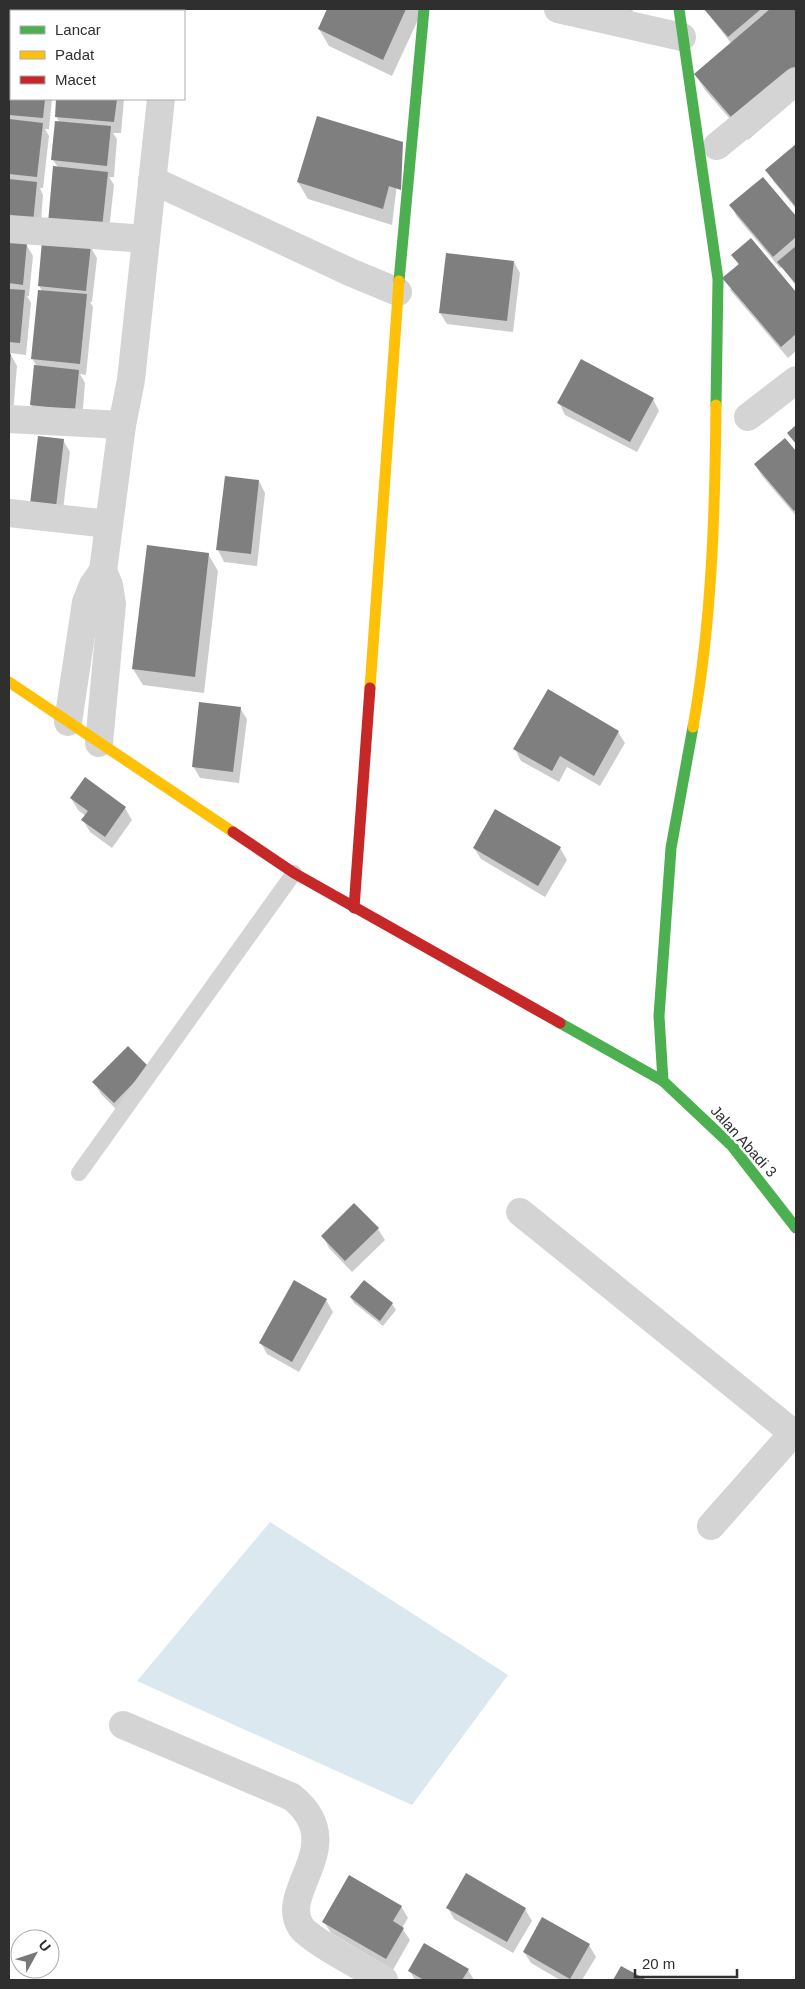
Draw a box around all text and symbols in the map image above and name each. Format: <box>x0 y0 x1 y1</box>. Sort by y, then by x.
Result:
legend <box>10 10 185 100</box>
text: Lancar <box>55 21 101 38</box>
text: Padat <box>55 46 95 63</box>
text: Macet <box>55 71 97 88</box>
street label: Jalan Abadi 3 <box>708 1102 780 1180</box>
north arrow <box>10 1929 60 1979</box>
text: U <box>36 1937 54 1955</box>
scale bar <box>635 1946 738 1978</box>
text: 20 m <box>642 1955 675 1972</box>

